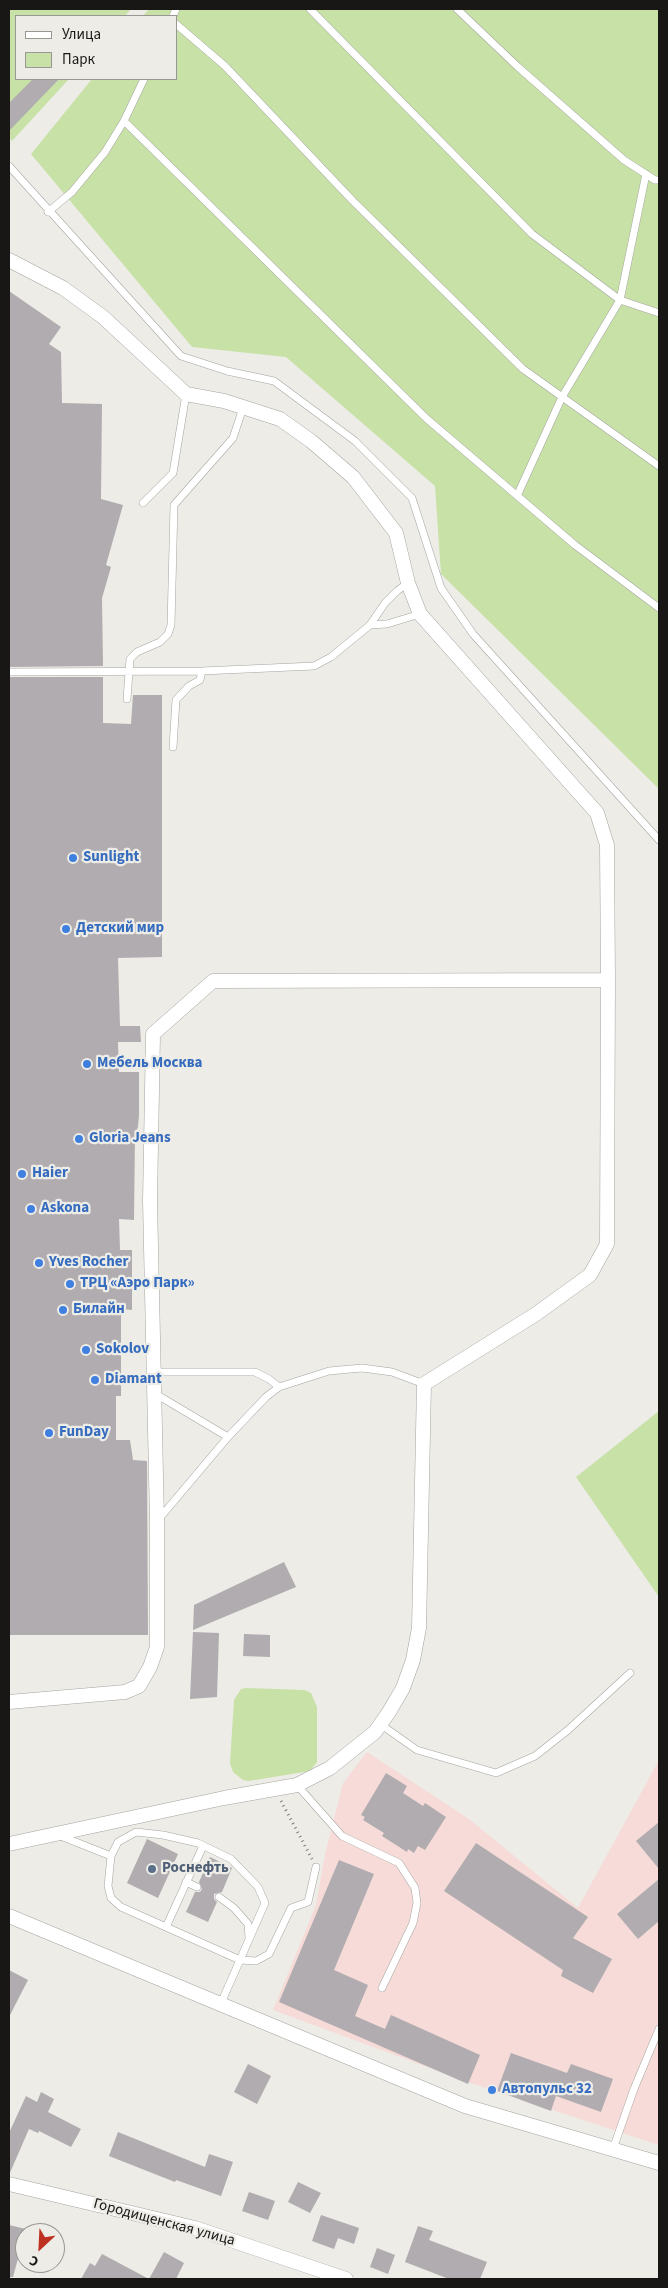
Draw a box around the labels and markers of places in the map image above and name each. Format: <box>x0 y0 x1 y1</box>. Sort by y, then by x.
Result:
place label: Sunlight <box>83 849 139 867</box>
marker: Sunlight <box>67 852 79 864</box>
place label: Детский мир <box>76 920 164 938</box>
marker: Детский мир <box>60 923 72 935</box>
place label: Мебель Москва <box>97 1055 203 1073</box>
marker: Мебель Москва <box>81 1058 93 1070</box>
place label: Gloria Jeans <box>89 1130 171 1148</box>
marker: Gloria Jeans <box>73 1133 85 1145</box>
place label: Haier <box>32 1165 68 1183</box>
marker: Haier <box>16 1168 28 1180</box>
place label: Askona <box>41 1200 89 1218</box>
marker: Askona <box>25 1203 37 1215</box>
place label: Yves Rocher <box>49 1254 128 1272</box>
marker: Yves Rocher <box>33 1257 45 1269</box>
place label: ТРЦ «Аэро Парк» <box>80 1275 195 1293</box>
marker: ТРЦ «Аэро Парк» <box>64 1278 76 1290</box>
place label: Билайн <box>73 1301 125 1319</box>
marker: Билайн <box>57 1304 69 1316</box>
place label: Sokolov <box>96 1341 149 1359</box>
marker: Sokolov <box>80 1344 92 1356</box>
place label: Diamant <box>105 1371 162 1389</box>
marker: Diamant <box>89 1374 101 1386</box>
place label: FunDay <box>59 1424 109 1442</box>
marker: FunDay <box>43 1427 55 1439</box>
place label: Роснефть <box>162 1860 229 1878</box>
marker: Роснефть <box>146 1863 158 1875</box>
place label: Автопульс 32 <box>502 2081 592 2099</box>
marker: Автопульс 32 <box>486 2084 498 2096</box>

